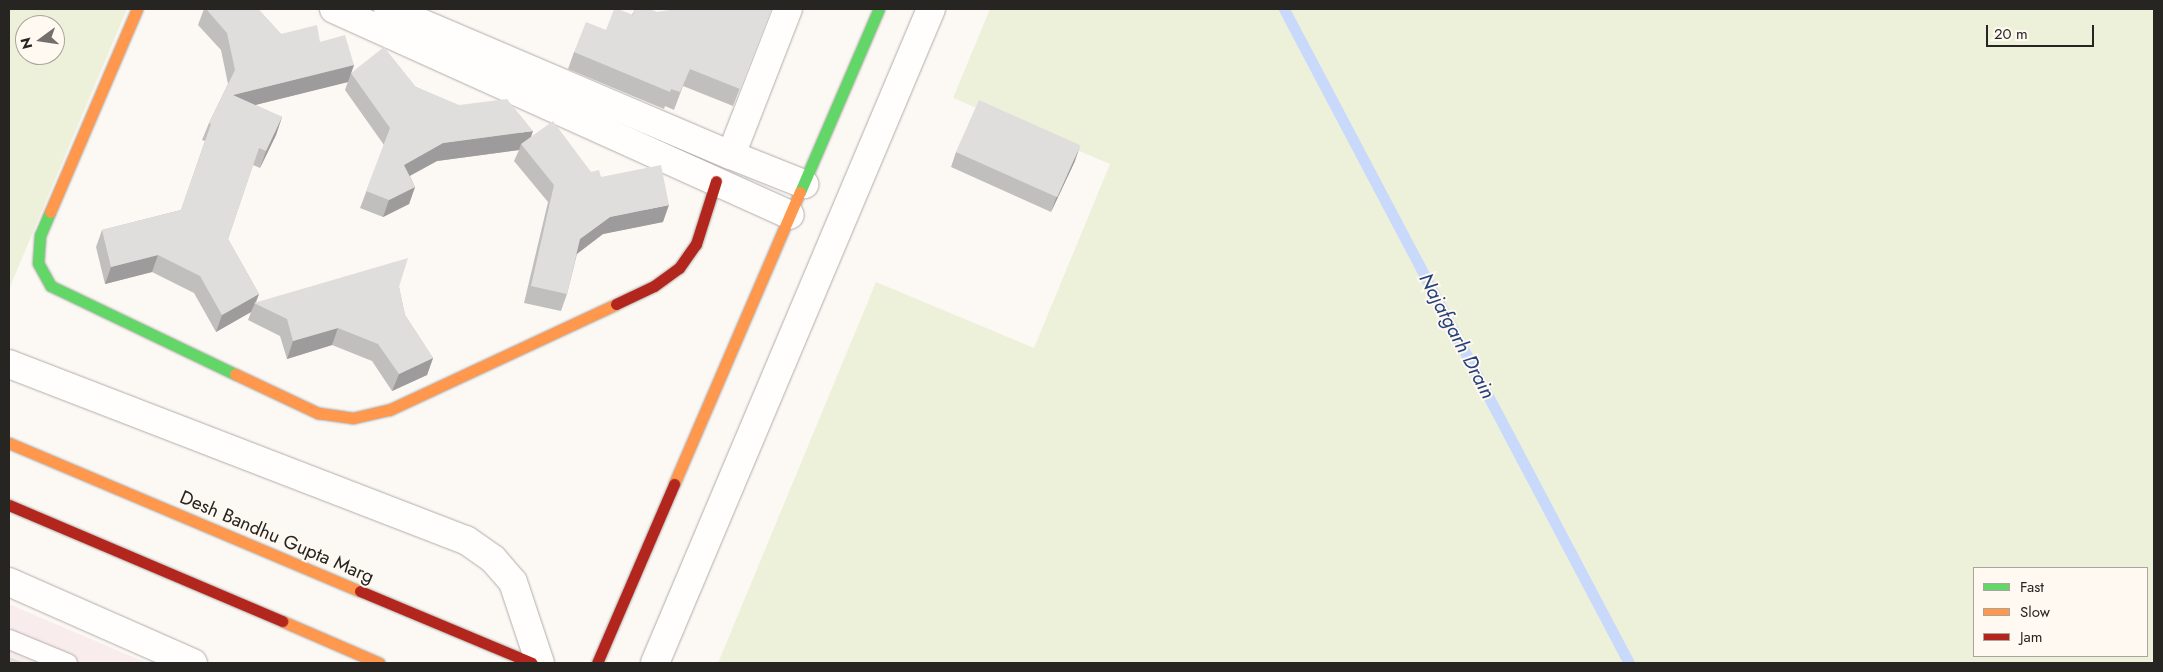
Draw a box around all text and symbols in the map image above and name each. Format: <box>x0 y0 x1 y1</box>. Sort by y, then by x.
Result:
north arrow <box>15 15 65 65</box>
scale bar <box>1988 15 2096 47</box>
text: 20 m <box>1994 23 2028 45</box>
text: N <box>15 36 37 51</box>
water label: Najafgarh Drain <box>1414 269 1500 403</box>
street label: Desh Bandhu Gupta Marg <box>176 486 378 588</box>
legend <box>1973 567 2148 657</box>
text: Fast <box>2020 576 2044 598</box>
text: Slow <box>2020 601 2050 623</box>
text: Jam <box>2020 626 2043 648</box>

